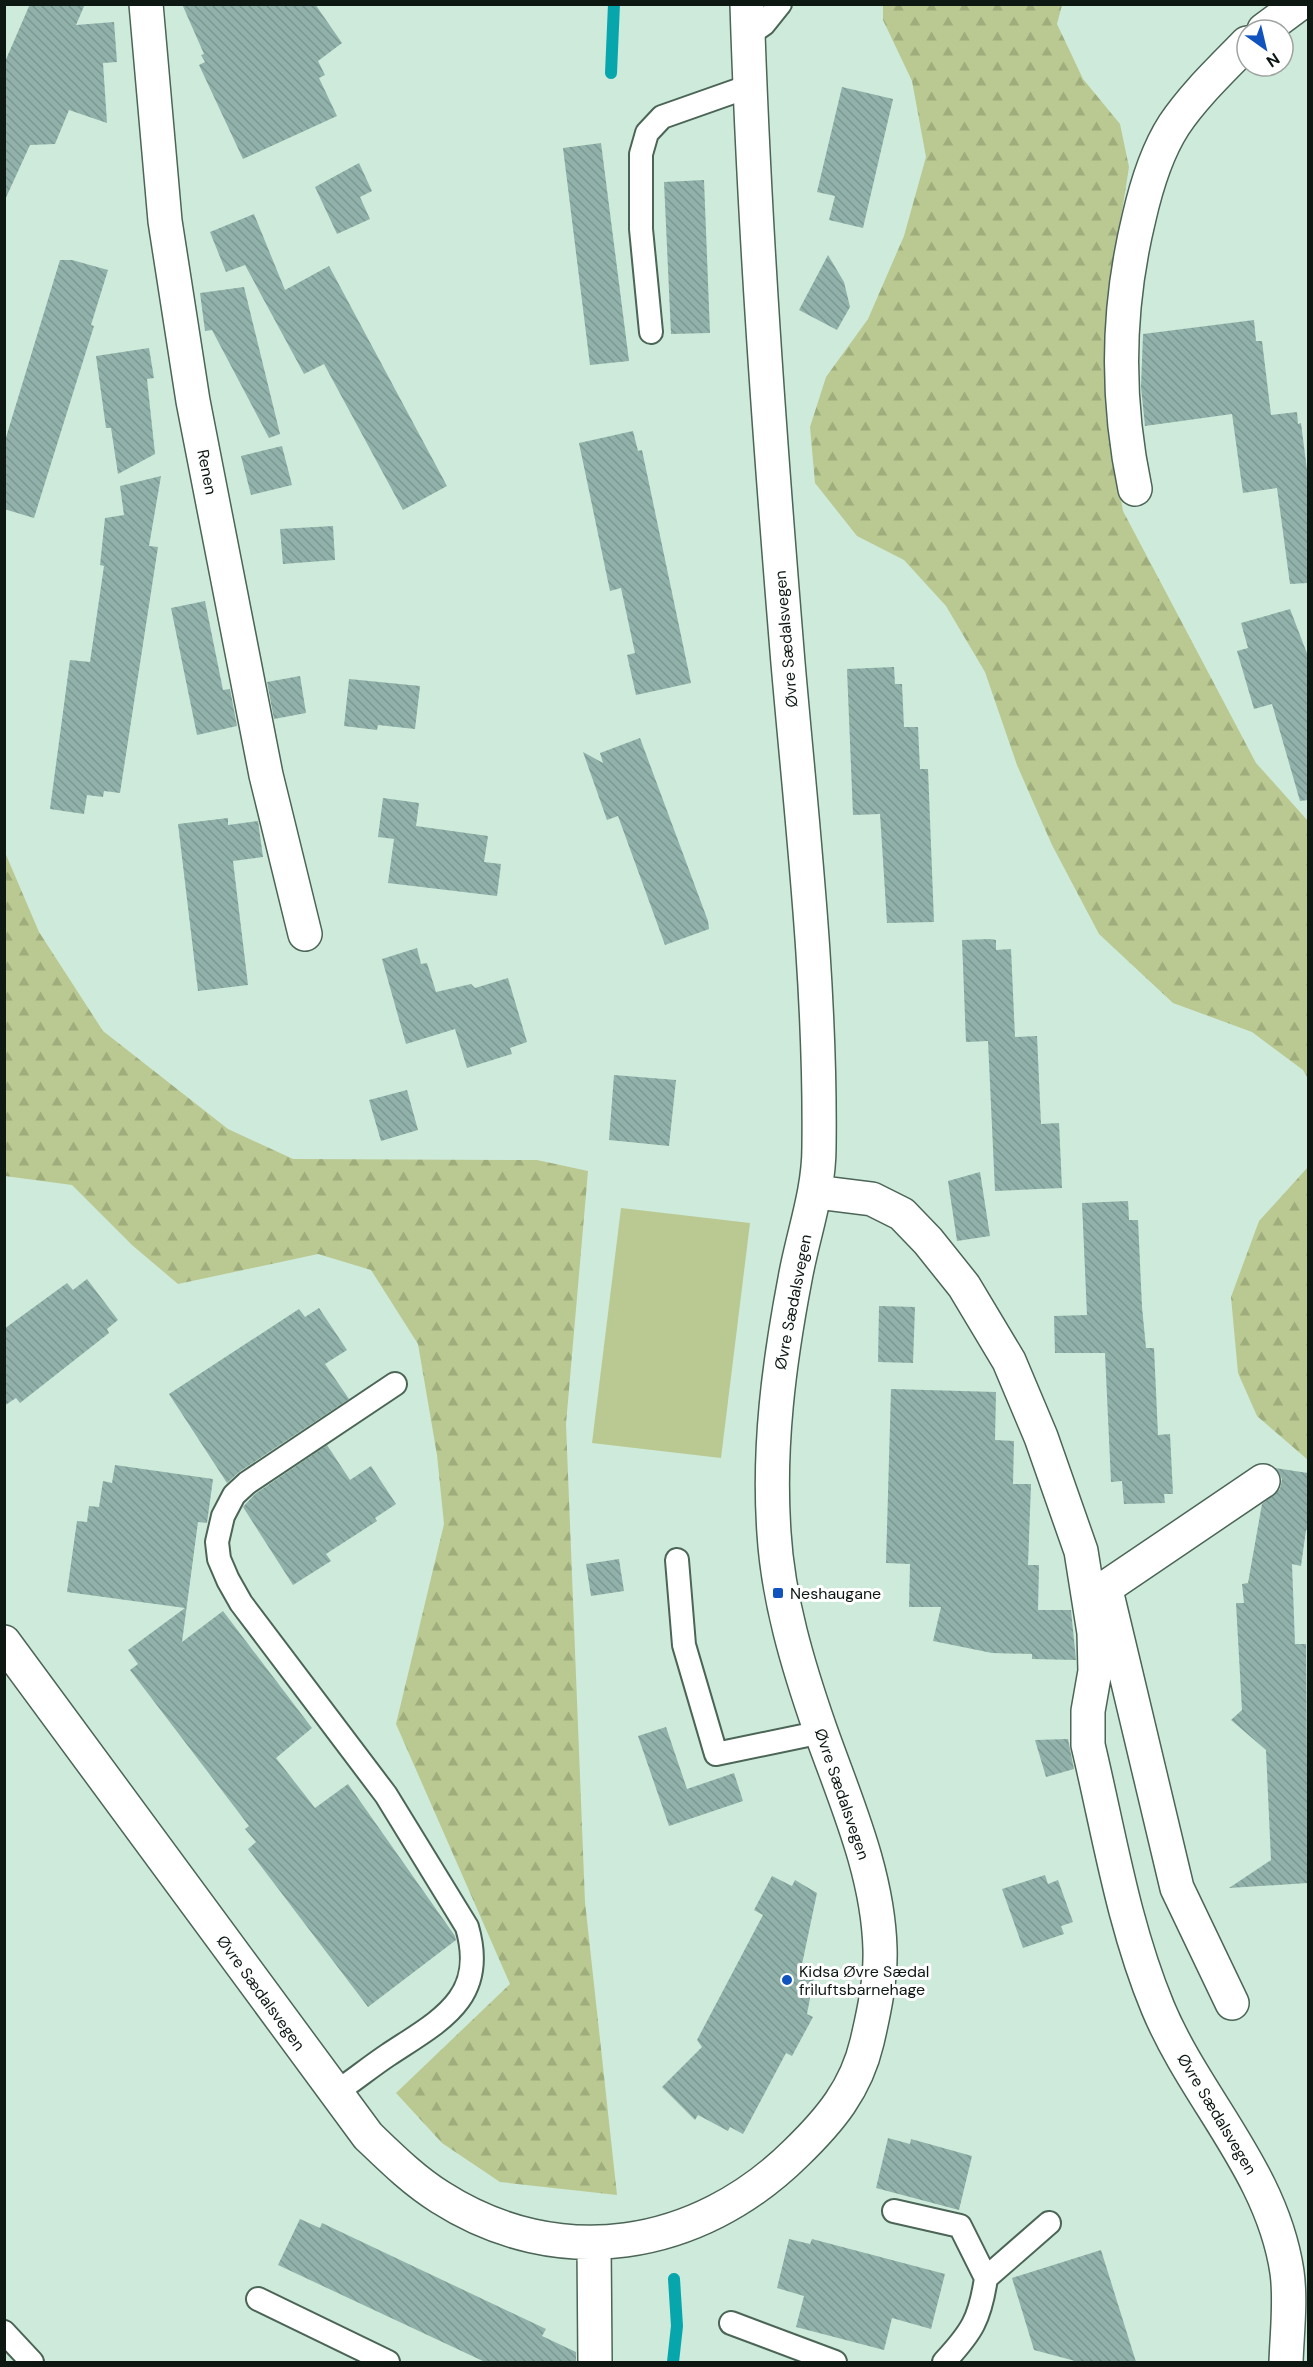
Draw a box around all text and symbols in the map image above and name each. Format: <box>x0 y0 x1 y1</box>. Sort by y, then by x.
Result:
north arrow <box>1235 18 1295 78</box>
text: N <box>1262 48 1284 72</box>
street label: Renen <box>192 448 222 496</box>
street label: Øvre Sædalsvegen <box>770 570 802 708</box>
street label: Øvre Sædalsvegen <box>770 1232 816 1372</box>
place label: Neshaugane <box>790 1583 881 1604</box>
marker: Neshaugane <box>771 1586 785 1600</box>
street label: Øvre Sædalsvegen <box>810 1726 874 1862</box>
street label: Øvre Sædalsvegen <box>212 1931 310 2055</box>
place label: Kidsa Øvre Sædal friluftsbarnehage <box>799 1961 929 2000</box>
marker: Kidsa Øvre Sædal friluftsbarnehage <box>780 1973 794 1987</box>
street label: Øvre Sædalsvegen <box>1173 2050 1261 2178</box>

